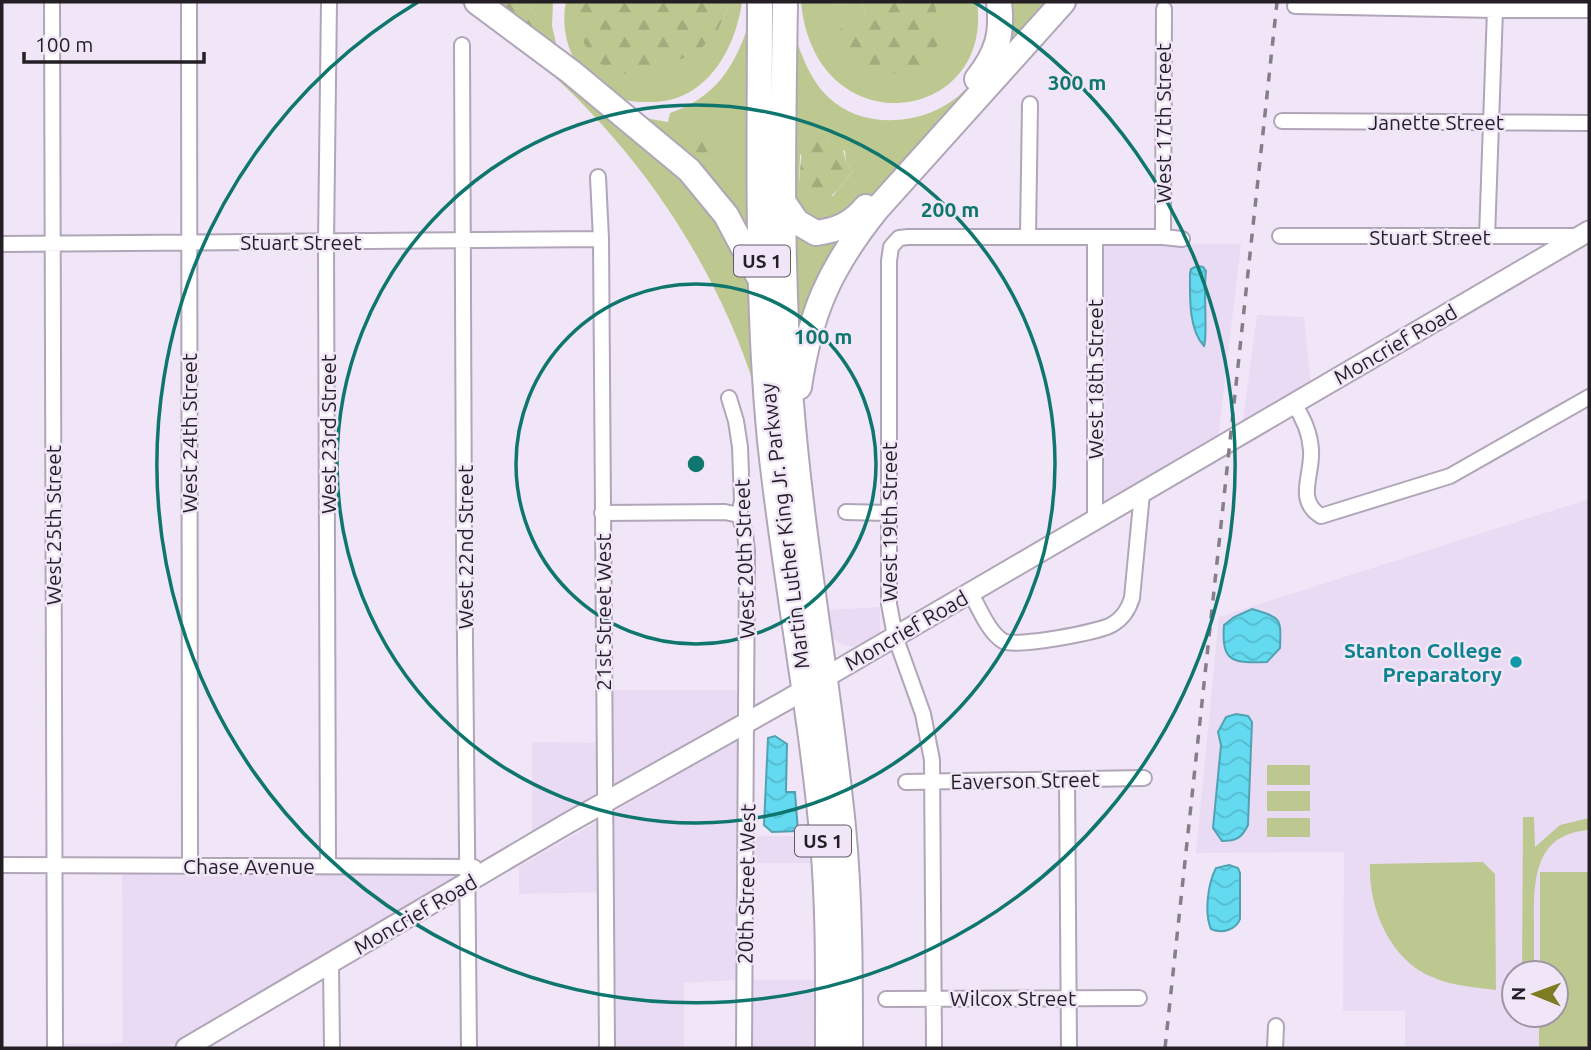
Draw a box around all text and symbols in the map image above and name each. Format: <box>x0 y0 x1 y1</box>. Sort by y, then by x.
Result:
scale bar <box>24 21 205 65</box>
text: 100 m <box>35 32 93 56</box>
street label: West 17th Street <box>1151 43 1175 203</box>
text: 300 m <box>1048 70 1106 94</box>
street label: Janette Street <box>1368 110 1504 134</box>
text: 200 m <box>921 197 979 221</box>
street label: Stuart Street <box>1369 225 1491 249</box>
street label: Stuart Street <box>240 230 362 254</box>
road number: US 1 <box>734 246 790 276</box>
street label: West 18th Street <box>1083 299 1107 459</box>
street label: Moncrief Road <box>1329 299 1461 389</box>
text: 100 m <box>794 324 852 348</box>
street label: West 24th Street <box>177 353 201 513</box>
street label: West 23rd Street <box>316 354 340 514</box>
street label: Martin Luther King Jr. Parkway <box>755 382 813 670</box>
street label: West 19th Street <box>877 442 901 602</box>
street label: West 25th Street <box>41 445 65 605</box>
centre of rings <box>684 452 708 476</box>
street label: West 22nd Street <box>453 465 477 629</box>
street label: West 20th Street <box>729 478 759 640</box>
street label: 21st Street West <box>591 533 615 691</box>
street label: Moncrief Road <box>840 585 972 675</box>
place label: Stanton College Preparatory <box>1344 638 1502 686</box>
marker: Stanton College Preparatory <box>1508 654 1524 670</box>
street label: Eaverson Street <box>950 767 1100 793</box>
street label: 20th Street West <box>733 804 759 964</box>
road number: US 1 <box>795 826 851 856</box>
street label: Chase Avenue <box>183 854 315 878</box>
street label: Moncrief Road <box>349 869 481 959</box>
north arrow <box>1500 959 1570 1029</box>
street label: Wilcox Street <box>950 986 1076 1010</box>
text: N <box>1507 986 1529 1001</box>

